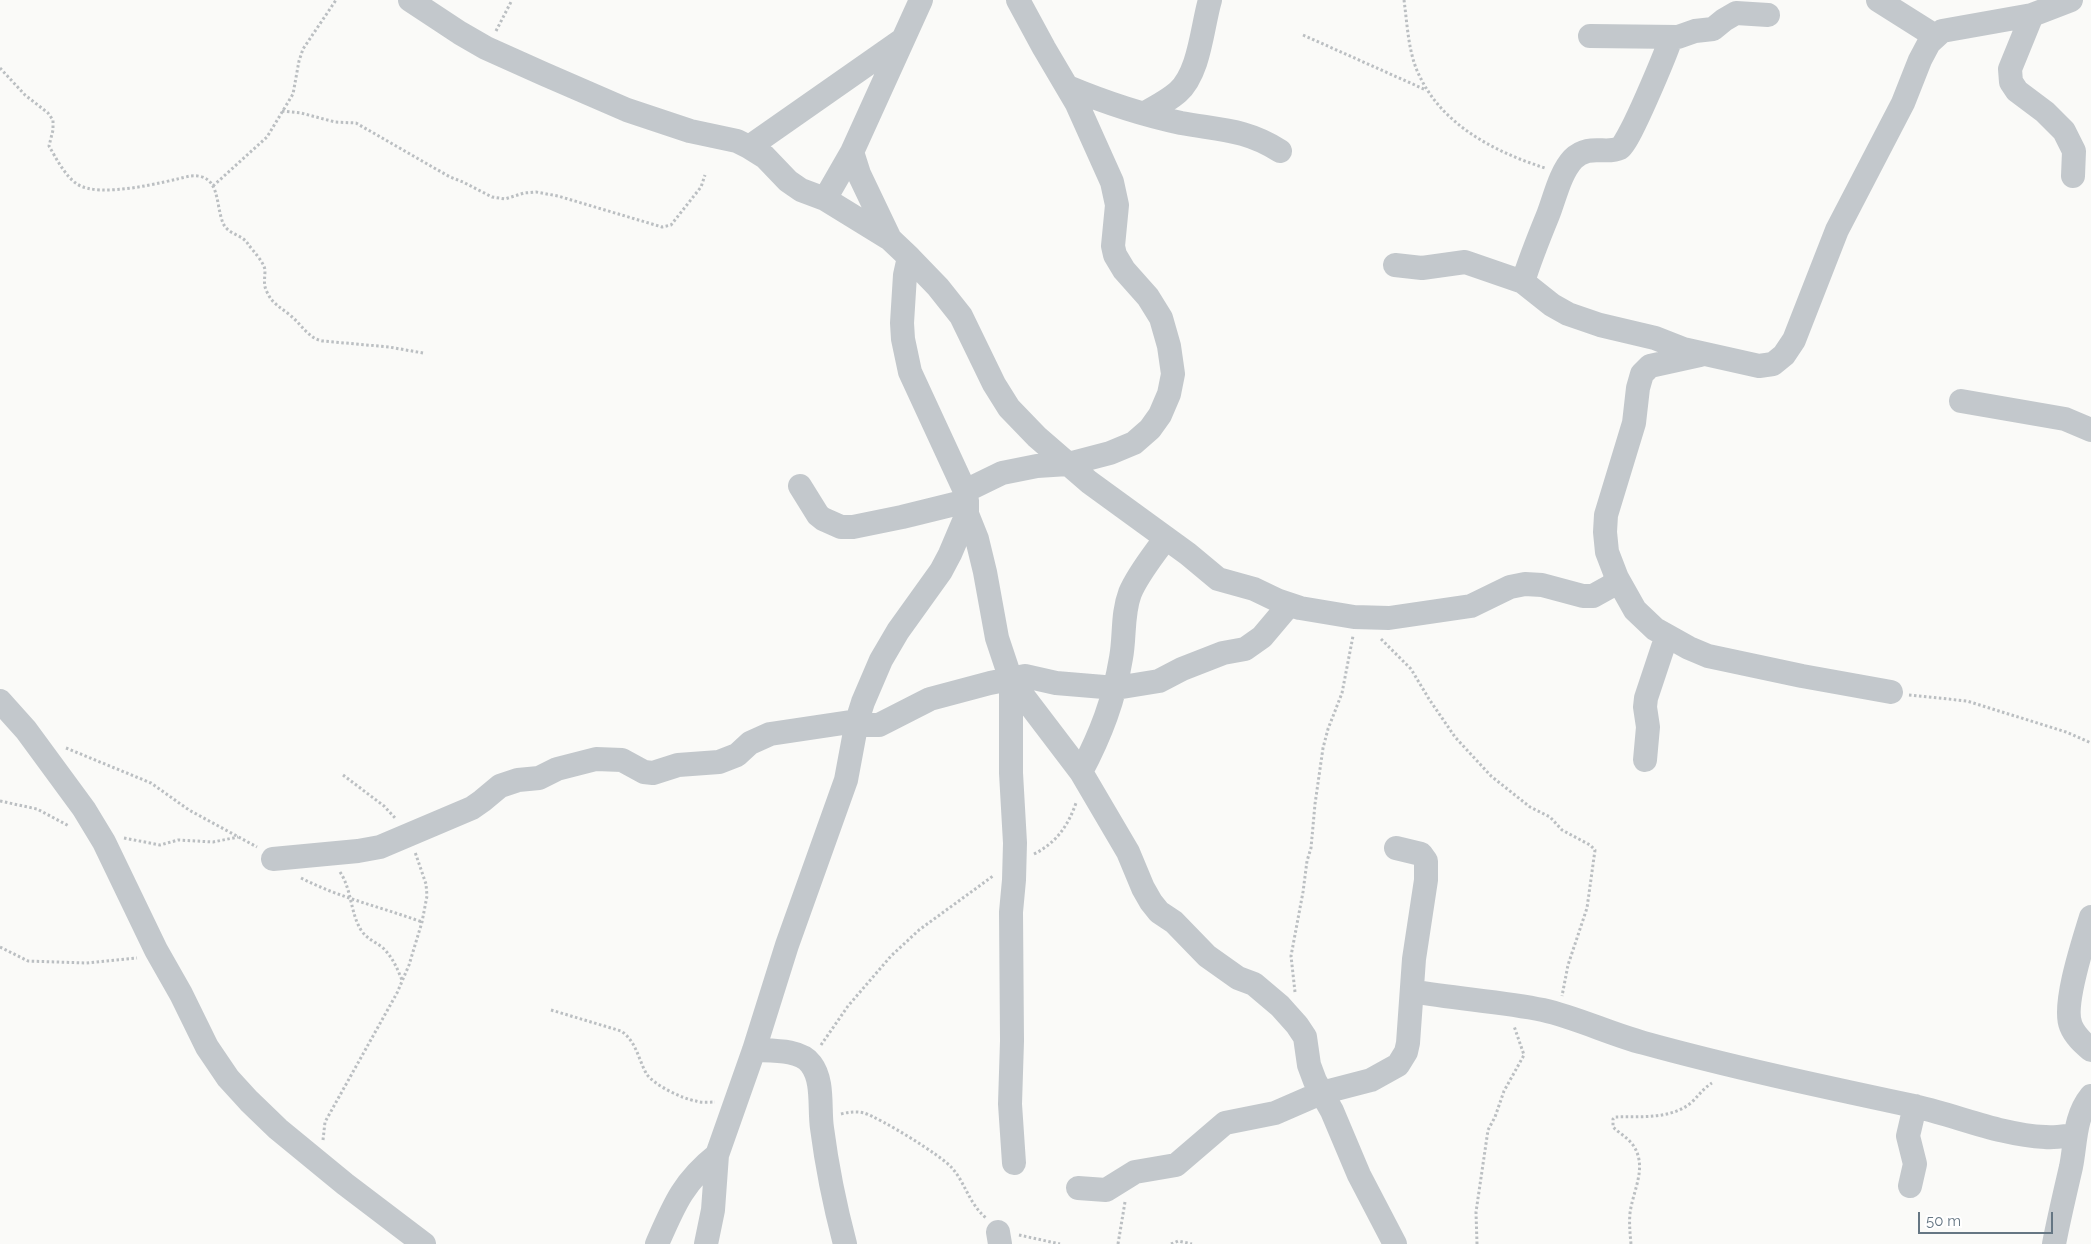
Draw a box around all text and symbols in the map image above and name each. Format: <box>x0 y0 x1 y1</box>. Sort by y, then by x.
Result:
scale bar <box>1921 1202 2056 1234</box>
text: 50 m <box>1926 1212 1961 1230</box>

